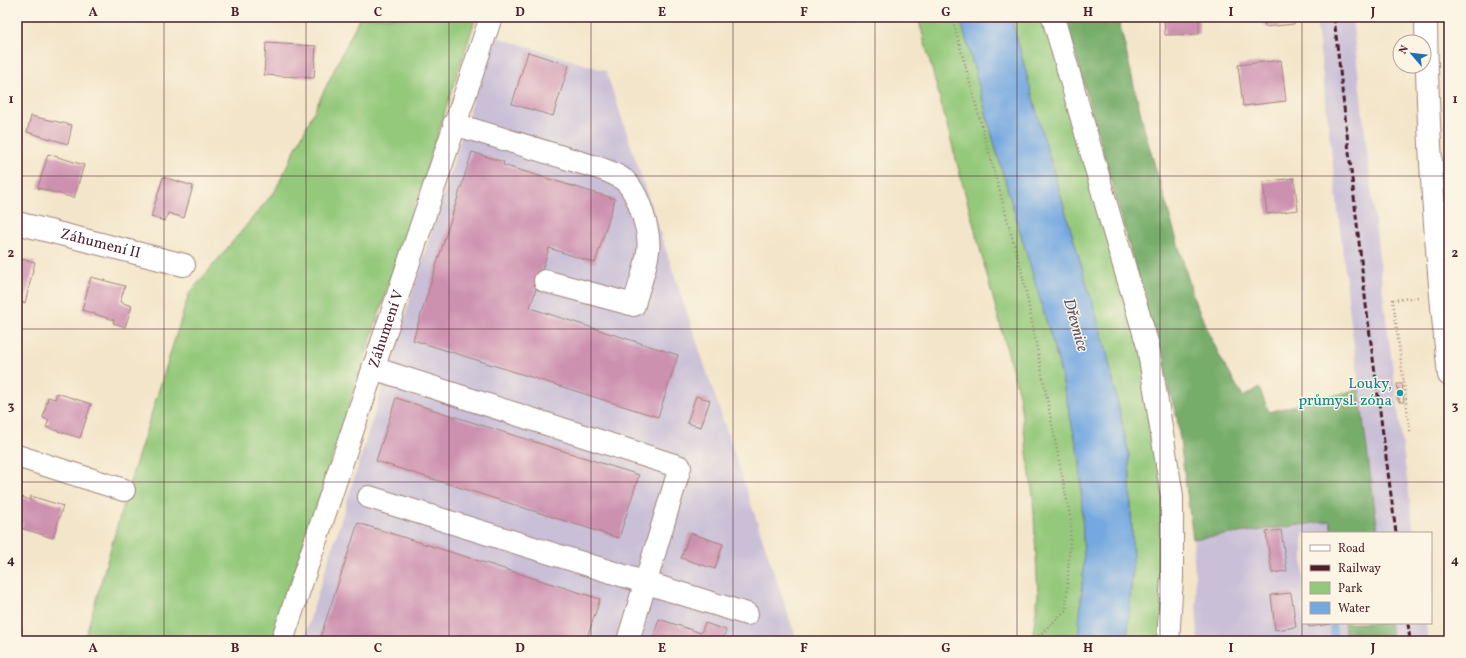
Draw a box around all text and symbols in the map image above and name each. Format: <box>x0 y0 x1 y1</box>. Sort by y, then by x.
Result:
text: A <box>88 4 98 22</box>
text: B <box>231 4 240 22</box>
text: C <box>374 4 382 22</box>
text: D <box>515 4 525 22</box>
text: E <box>658 4 666 22</box>
text: F <box>800 4 808 22</box>
text: G <box>941 4 951 22</box>
text: H <box>1083 4 1093 22</box>
text: I <box>1229 4 1234 22</box>
text: J <box>1370 4 1376 22</box>
north arrow <box>1392 34 1432 74</box>
text: N <box>1396 43 1413 57</box>
text: 1 <box>8 91 14 109</box>
text: 1 <box>1452 91 1458 109</box>
street label: Záhumení II <box>58 224 143 264</box>
text: 2 <box>8 245 15 263</box>
text: 2 <box>1452 245 1459 263</box>
street label: Záhumení V <box>364 287 409 371</box>
water label: Dřevnice <box>1057 296 1093 354</box>
place label: Louky, průmysl. zóna <box>1299 374 1392 412</box>
marker: Louky, průmysl. zóna <box>1395 388 1405 398</box>
text: 3 <box>8 398 15 416</box>
text: 3 <box>1452 398 1459 416</box>
legend <box>1302 532 1432 624</box>
text: Road <box>1338 541 1365 557</box>
text: 4 <box>7 552 15 570</box>
text: 4 <box>1451 552 1459 570</box>
text: Railway <box>1338 561 1381 577</box>
text: Park <box>1338 581 1363 597</box>
text: Water <box>1338 601 1370 617</box>
text: A <box>88 640 98 658</box>
text: B <box>231 640 240 658</box>
text: C <box>374 640 382 658</box>
text: D <box>515 640 525 658</box>
text: E <box>658 640 666 658</box>
text: F <box>800 640 808 658</box>
text: G <box>941 640 951 658</box>
text: H <box>1083 640 1093 658</box>
text: I <box>1229 640 1234 658</box>
text: J <box>1370 640 1376 658</box>

